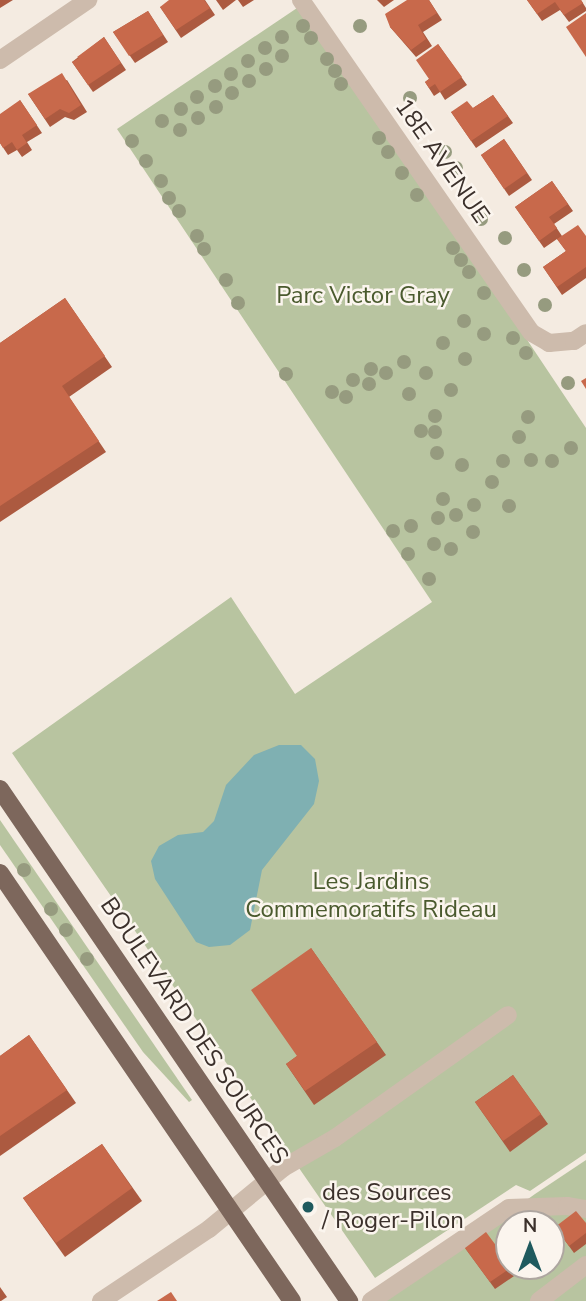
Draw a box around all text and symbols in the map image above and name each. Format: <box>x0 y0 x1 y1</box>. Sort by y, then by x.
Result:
street label: 18E AVENUE <box>389 93 495 229</box>
park label: Parc Victor Gray <box>276 282 450 310</box>
park label: Les Jardins Commemoratifs Rideau <box>245 868 497 924</box>
street label: BOULEVARD DES SOURCES <box>94 892 294 1170</box>
place label: des Sources / Roger-Pilon <box>322 1179 464 1235</box>
marker: des Sources / Roger-Pilon <box>300 1199 316 1215</box>
north arrow <box>495 1210 565 1280</box>
text: N <box>523 1213 537 1239</box>

